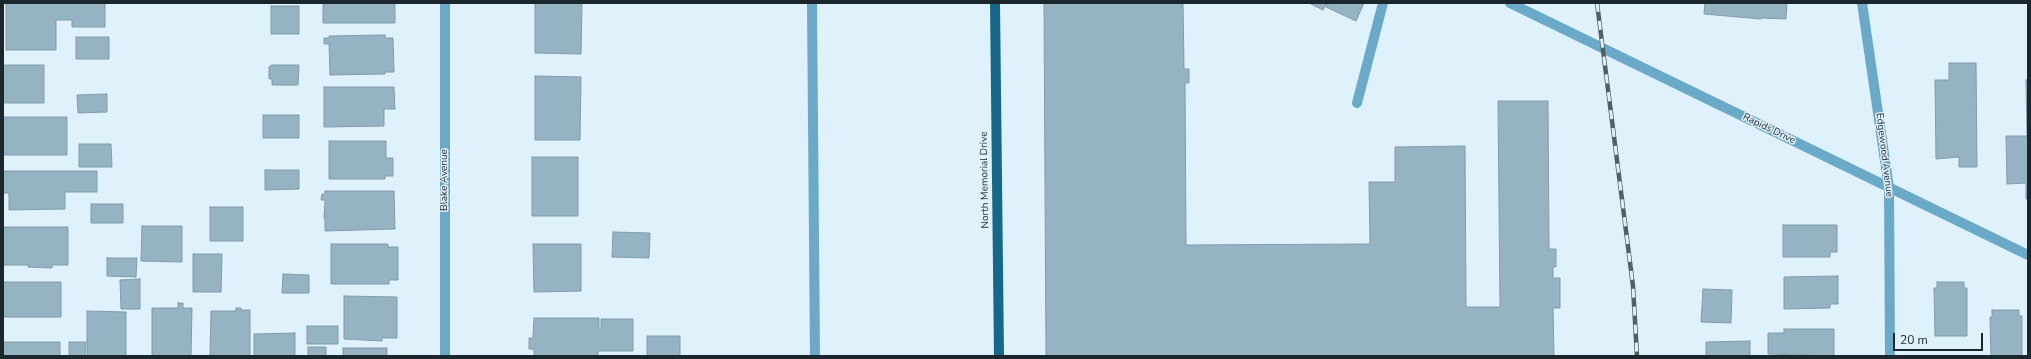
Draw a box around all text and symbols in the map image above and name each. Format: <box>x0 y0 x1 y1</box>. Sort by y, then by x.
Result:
street label: Rapids Drive <box>1741 111 1797 147</box>
street label: Edgewood Avenue <box>1873 112 1895 198</box>
street label: North Memorial Drive <box>978 131 992 229</box>
street label: Blake Avenue <box>439 149 451 211</box>
scale bar <box>1895 325 1985 351</box>
text: 20 m <box>1900 332 1928 348</box>

